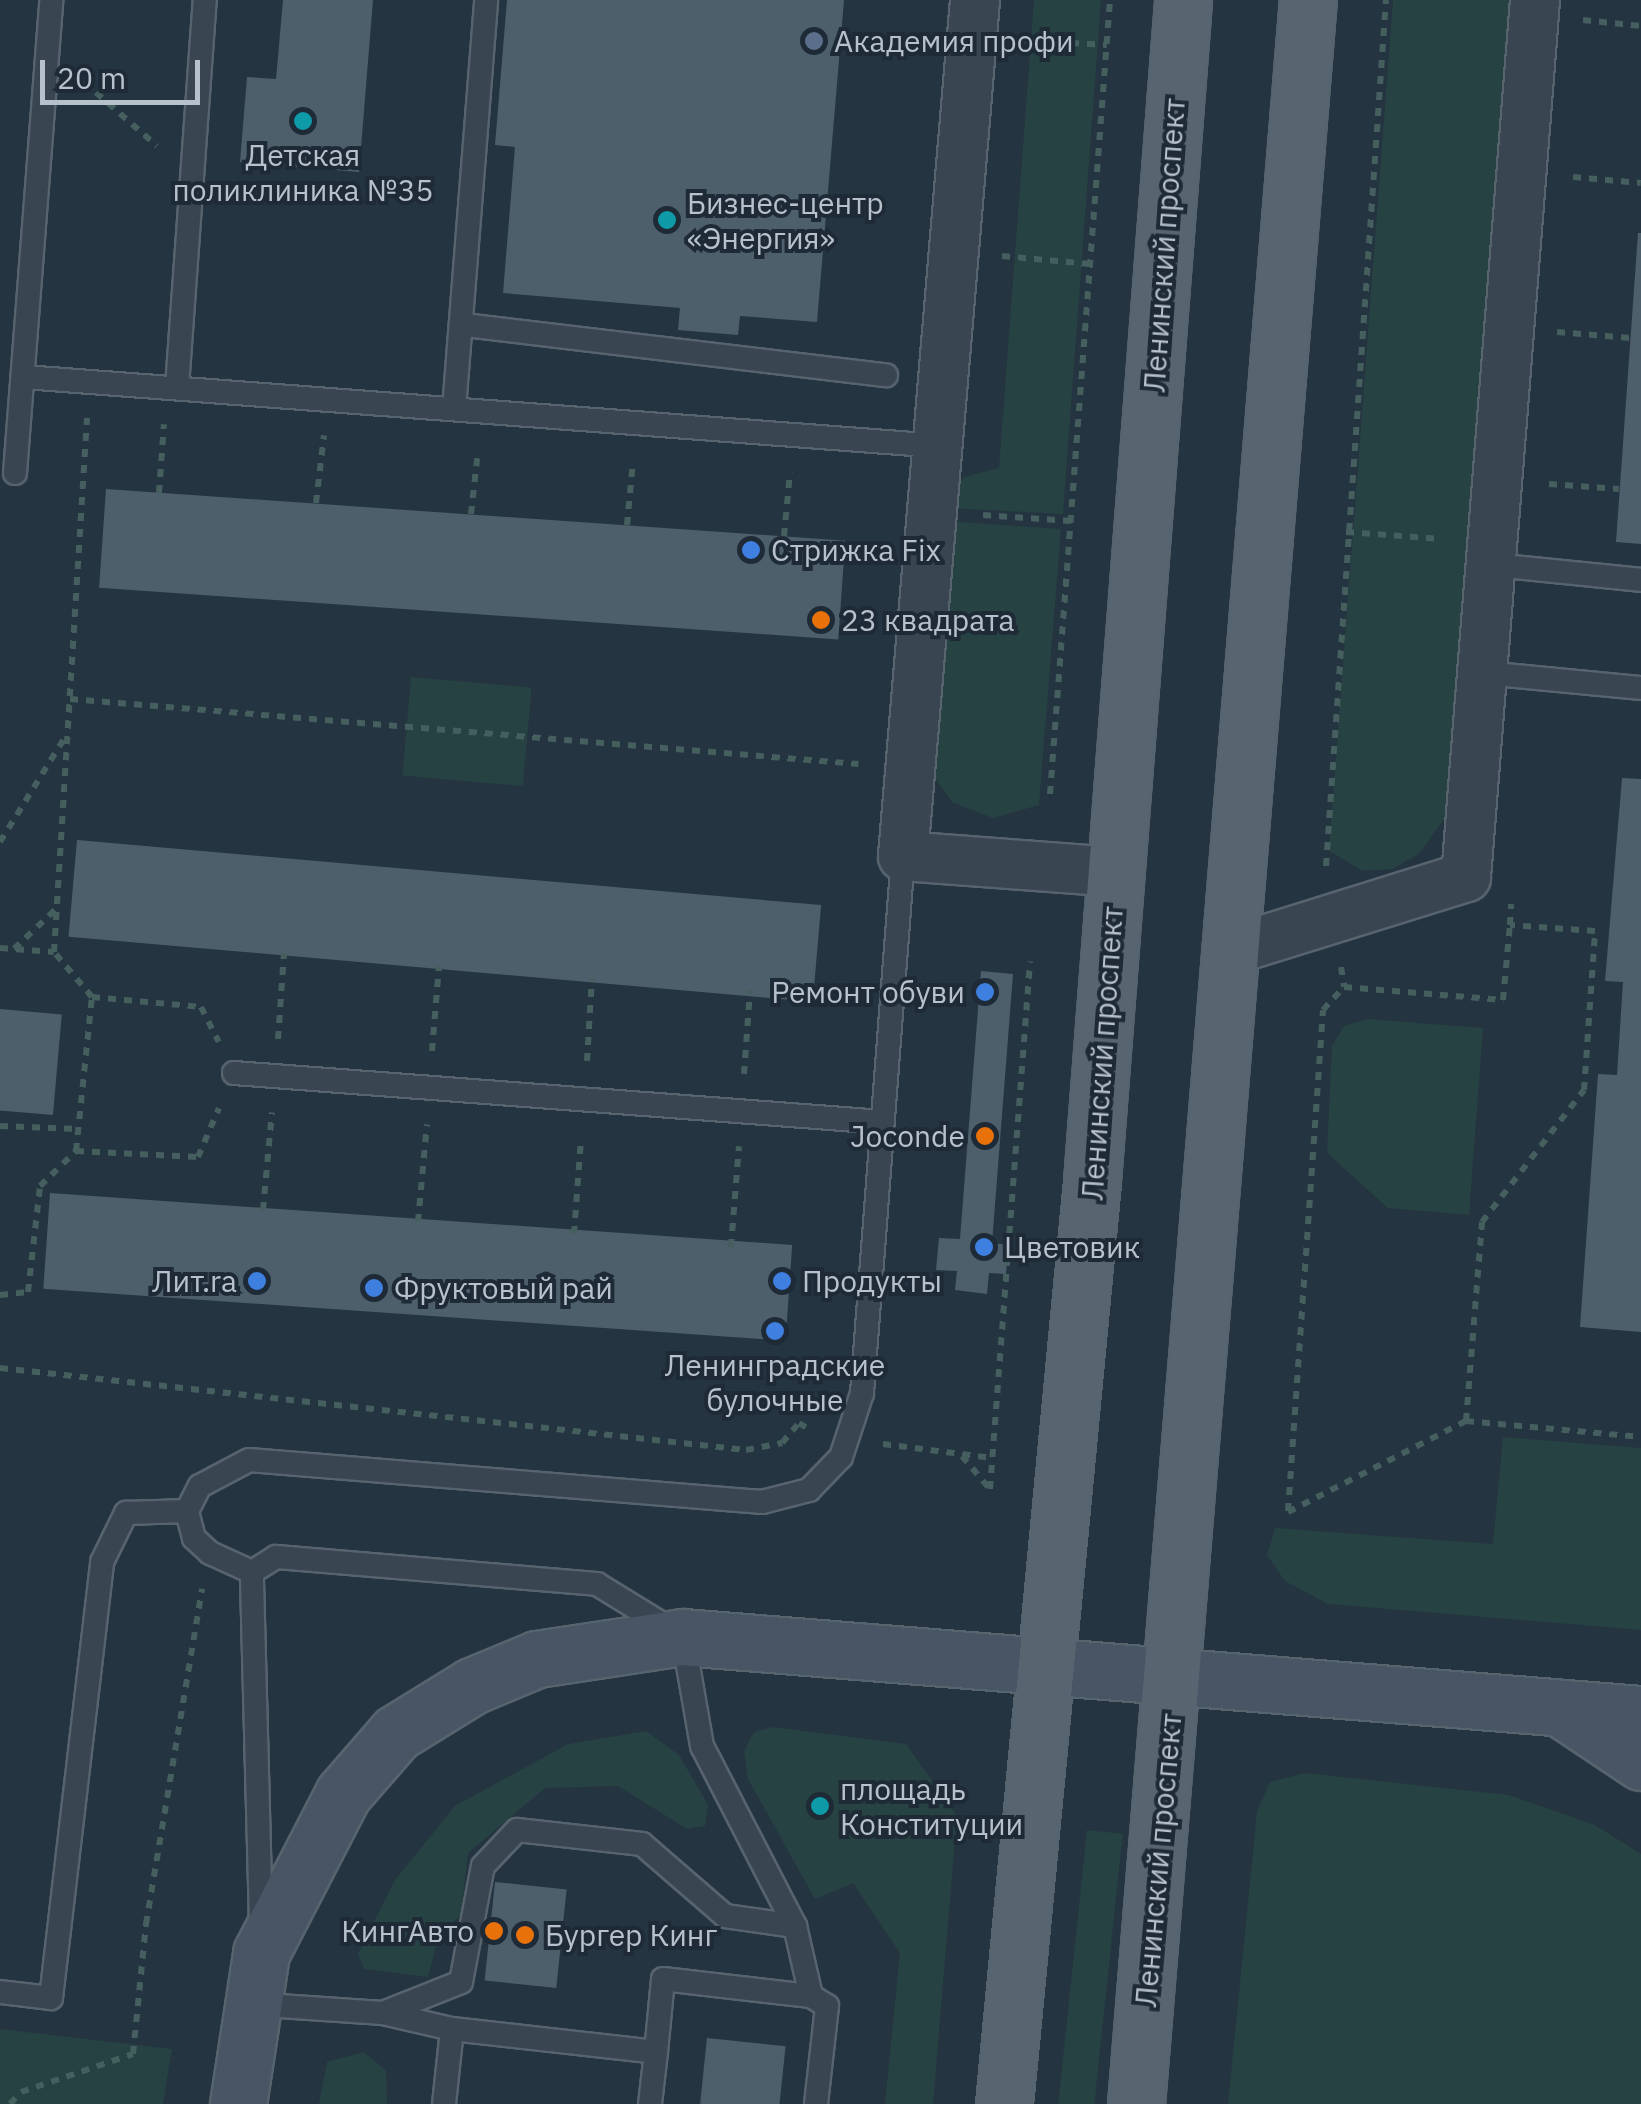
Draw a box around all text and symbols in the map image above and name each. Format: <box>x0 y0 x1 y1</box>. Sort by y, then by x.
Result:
place label: Академия профи <box>834 23 1074 59</box>
marker: Академия профи <box>803 30 825 52</box>
scale bar <box>45 40 205 102</box>
text: 20 m <box>57 58 126 97</box>
street label: Ленинский проспект <box>1136 97 1192 393</box>
marker: Детская поликлиника №35 <box>292 110 314 132</box>
place label: Детская поликлиника №35 <box>173 137 433 208</box>
place label: Бизнес-центр «Энергия» <box>687 185 884 256</box>
marker: Бизнес-центр «Энергия» <box>656 209 678 231</box>
place label: Стрижка Fix <box>771 532 941 568</box>
marker: Стрижка Fix <box>740 539 762 561</box>
place label: 23 квадрата <box>841 602 1014 638</box>
marker: 23 квадрата <box>810 609 832 631</box>
street label: Ленинский проспект <box>1074 905 1130 1201</box>
place label: Ремонт обуви <box>771 974 965 1010</box>
marker: Ремонт обуви <box>974 981 996 1003</box>
place label: Joconde <box>850 1118 965 1154</box>
marker: Joconde <box>974 1125 996 1147</box>
place label: Цветовик <box>1004 1229 1140 1265</box>
marker: Цветовик <box>973 1236 995 1258</box>
place label: Лит.ra <box>152 1263 237 1299</box>
place label: Продукты <box>802 1263 942 1299</box>
marker: Лит.ra <box>246 1270 268 1292</box>
place label: Фруктовый рай <box>394 1270 613 1306</box>
marker: Продукты <box>771 1270 793 1292</box>
marker: Фруктовый рай <box>363 1277 385 1299</box>
marker: Ленинградские булочные <box>764 1320 786 1342</box>
place label: Ленинградские булочные <box>665 1347 885 1418</box>
street label: Ленинский проспект <box>1127 1712 1189 2008</box>
place label: площадь Конституции <box>840 1771 1023 1842</box>
marker: площадь Конституции <box>809 1795 831 1817</box>
place label: КингАвто <box>341 1913 474 1949</box>
place label: Бургер Кинг <box>545 1917 717 1953</box>
marker: КингАвто <box>483 1920 505 1942</box>
marker: Бургер Кинг <box>514 1924 536 1946</box>

